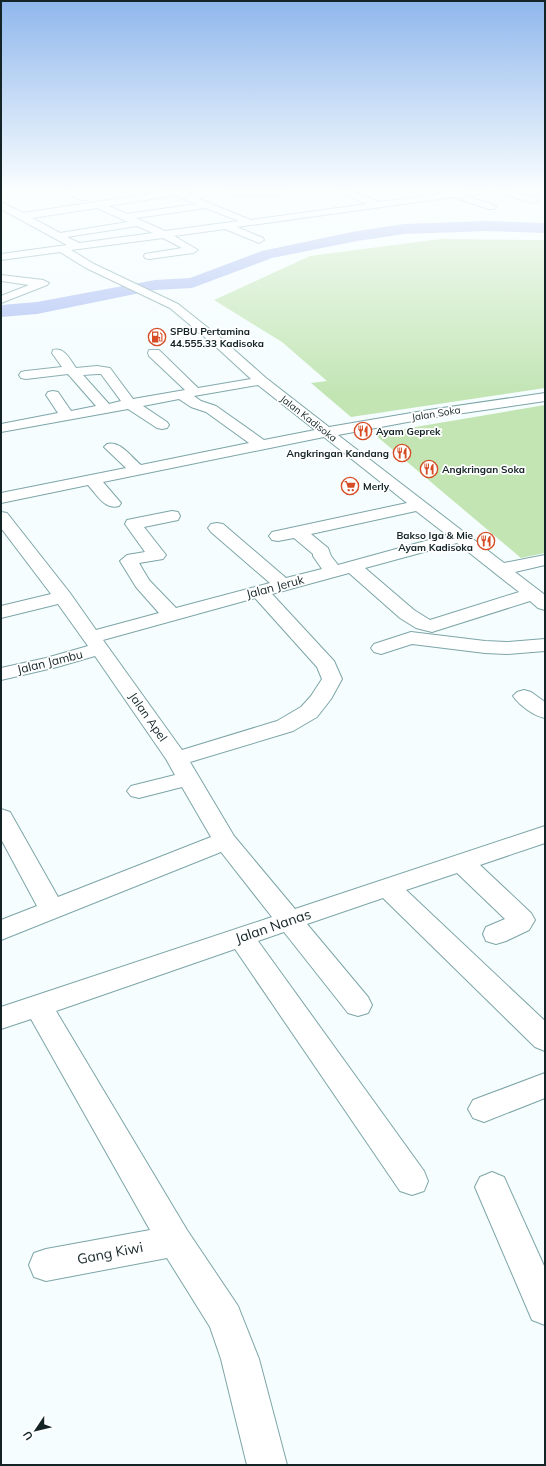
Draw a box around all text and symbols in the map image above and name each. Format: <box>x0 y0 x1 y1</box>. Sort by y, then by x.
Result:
place label: SPBU Pertamina 44.555.33 Kadisoka <box>170 325 264 350</box>
fuel station icon: SPBU Pertamina 44.555.33 Kadisoka <box>147 327 167 347</box>
street label: Jalan Kadisoka <box>278 392 340 445</box>
street label: Jalan Soka <box>411 403 461 424</box>
restaurant icon: Ayam Geprek <box>353 421 373 441</box>
place label: Ayam Geprek <box>376 425 441 438</box>
restaurant icon: Angkringan Kandang <box>392 443 412 463</box>
place label: Angkringan Kandang <box>286 447 389 460</box>
restaurant icon: Angkringan Soka <box>419 459 439 479</box>
place label: Angkringan Soka <box>442 463 525 476</box>
supermarket icon: Merly <box>340 476 360 496</box>
place label: Merly <box>363 480 390 493</box>
place label: Bakso Iga & Mie Ayam Kadisoka <box>396 529 474 554</box>
restaurant icon: Bakso Iga & Mie Ayam Kadisoka <box>476 531 496 551</box>
street label: Jalan Jeruk <box>244 571 306 601</box>
street label: Jalan Jambu <box>15 646 84 677</box>
street label: Jalan Apel <box>126 689 171 744</box>
street label: Jalan Nanas <box>233 905 313 947</box>
street label: Gang Kiwi <box>76 1238 144 1268</box>
north arrow <box>16 1410 56 1450</box>
text: U <box>20 1428 36 1443</box>

